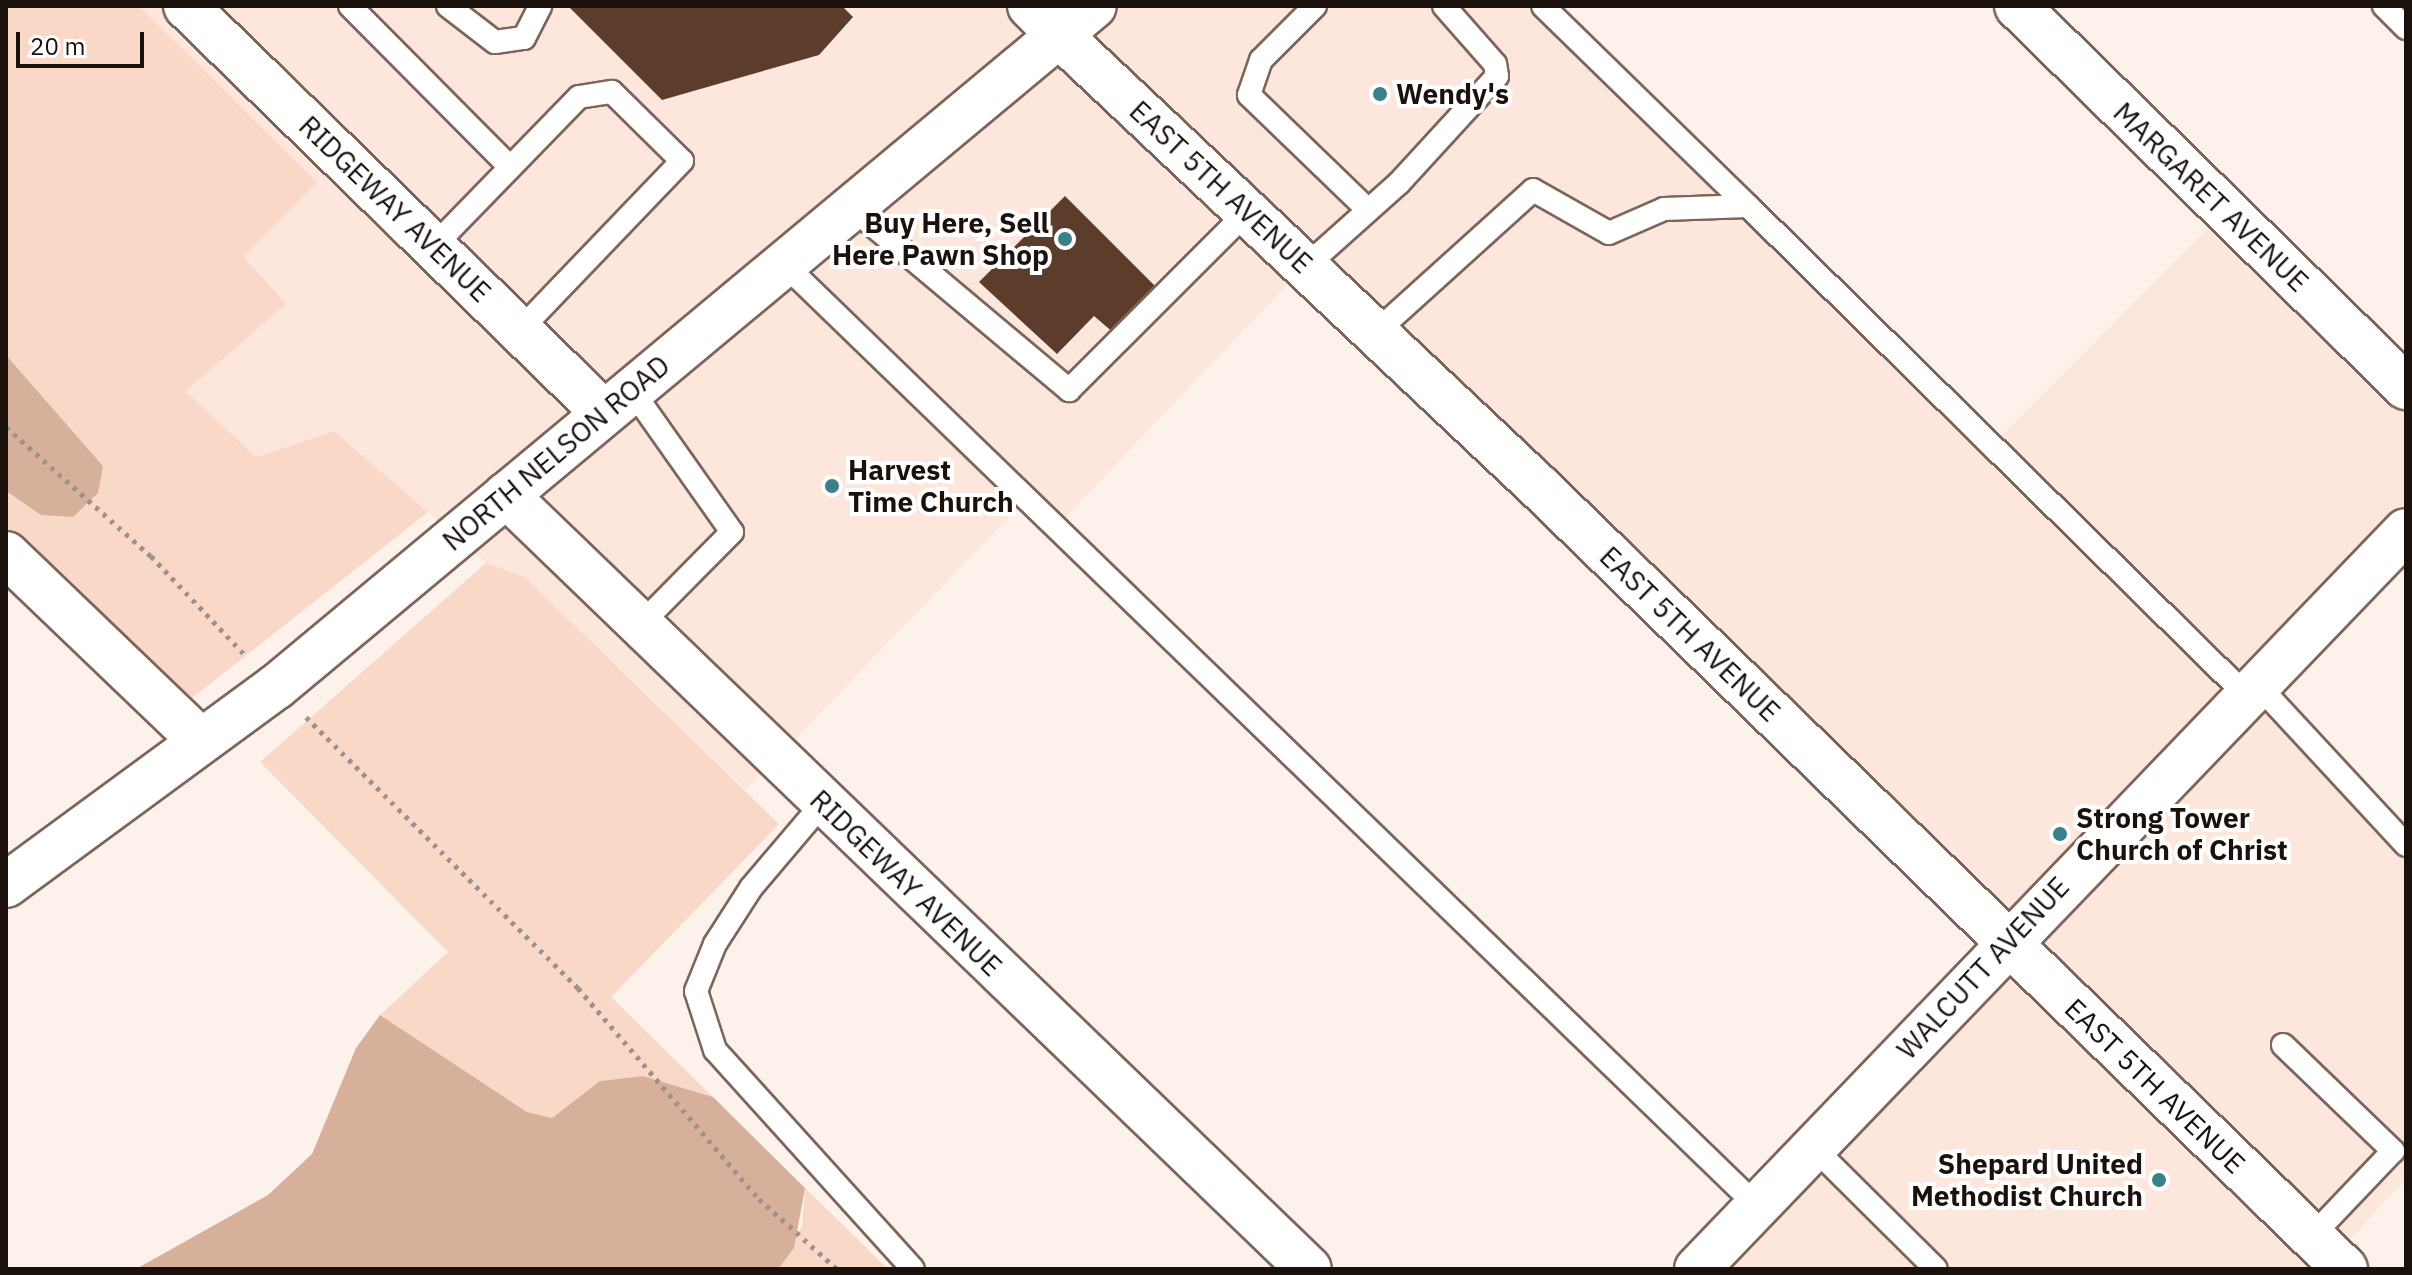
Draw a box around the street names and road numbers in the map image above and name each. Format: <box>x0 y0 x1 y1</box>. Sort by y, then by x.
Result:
street label: EAST 5TH AVENUE <box>1123 94 1319 280</box>
street label: MARGARET AVENUE <box>2107 95 2315 299</box>
street label: RIDGEWAY AVENUE <box>292 109 498 309</box>
street label: NORTH NELSON ROAD <box>436 348 676 558</box>
street label: EAST 5TH AVENUE <box>1593 539 1787 729</box>
street label: RIDGEWAY AVENUE <box>803 783 1009 983</box>
street label: WALCUTT AVENUE <box>1890 870 2076 1066</box>
street label: EAST 5TH AVENUE <box>2058 991 2252 1181</box>

